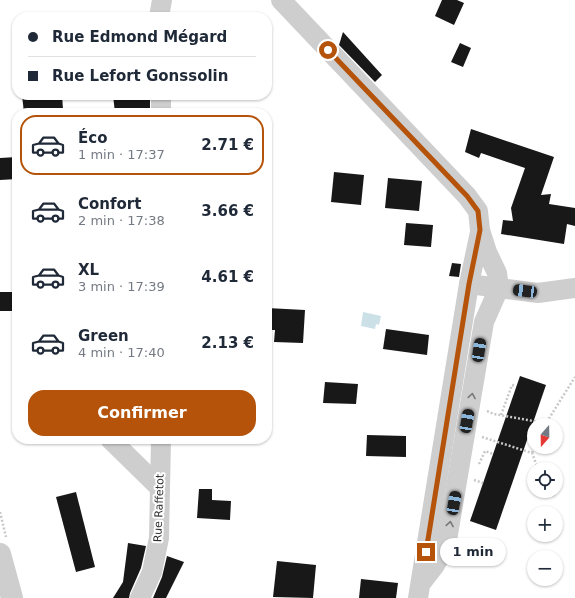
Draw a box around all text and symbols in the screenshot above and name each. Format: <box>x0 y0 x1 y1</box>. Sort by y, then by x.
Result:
text: Rue Edmond Mégard <box>52 28 227 46</box>
route start <box>319 41 337 59</box>
text: Rue Lefort Gonssolin <box>52 67 228 85</box>
icon: car <box>30 127 66 163</box>
text: Éco <box>78 129 107 147</box>
text: 2.71 € <box>201 136 254 154</box>
text: 1 min · 17:37 <box>78 147 165 162</box>
icon: car <box>30 193 66 229</box>
text: Confort <box>78 195 141 213</box>
text: 3.66 € <box>201 202 254 220</box>
text: 2 min · 17:38 <box>78 213 165 228</box>
icon: car <box>30 259 66 295</box>
text: XL <box>78 261 99 279</box>
text: 4.61 € <box>201 268 254 286</box>
text: 3 min · 17:39 <box>78 279 165 294</box>
car <box>512 284 538 298</box>
icon: car <box>30 325 66 361</box>
text: Green <box>78 327 129 345</box>
text: 2.13 € <box>201 334 254 352</box>
car <box>471 337 487 363</box>
text: 4 min · 17:40 <box>78 345 165 360</box>
button: Confirmer <box>28 390 256 436</box>
one-way arrow <box>467 393 476 399</box>
car <box>459 408 475 434</box>
north arrow <box>527 418 563 454</box>
map controls <box>527 418 563 586</box>
button: locate <box>527 462 563 498</box>
street label: Rue Raffetot <box>151 473 167 542</box>
car <box>446 490 462 516</box>
button: + <box>527 506 563 542</box>
one-way arrow <box>445 521 454 527</box>
callout: 1 min <box>440 538 506 566</box>
route end <box>417 543 435 561</box>
text: 1 min <box>453 544 493 559</box>
button: − <box>527 550 563 586</box>

